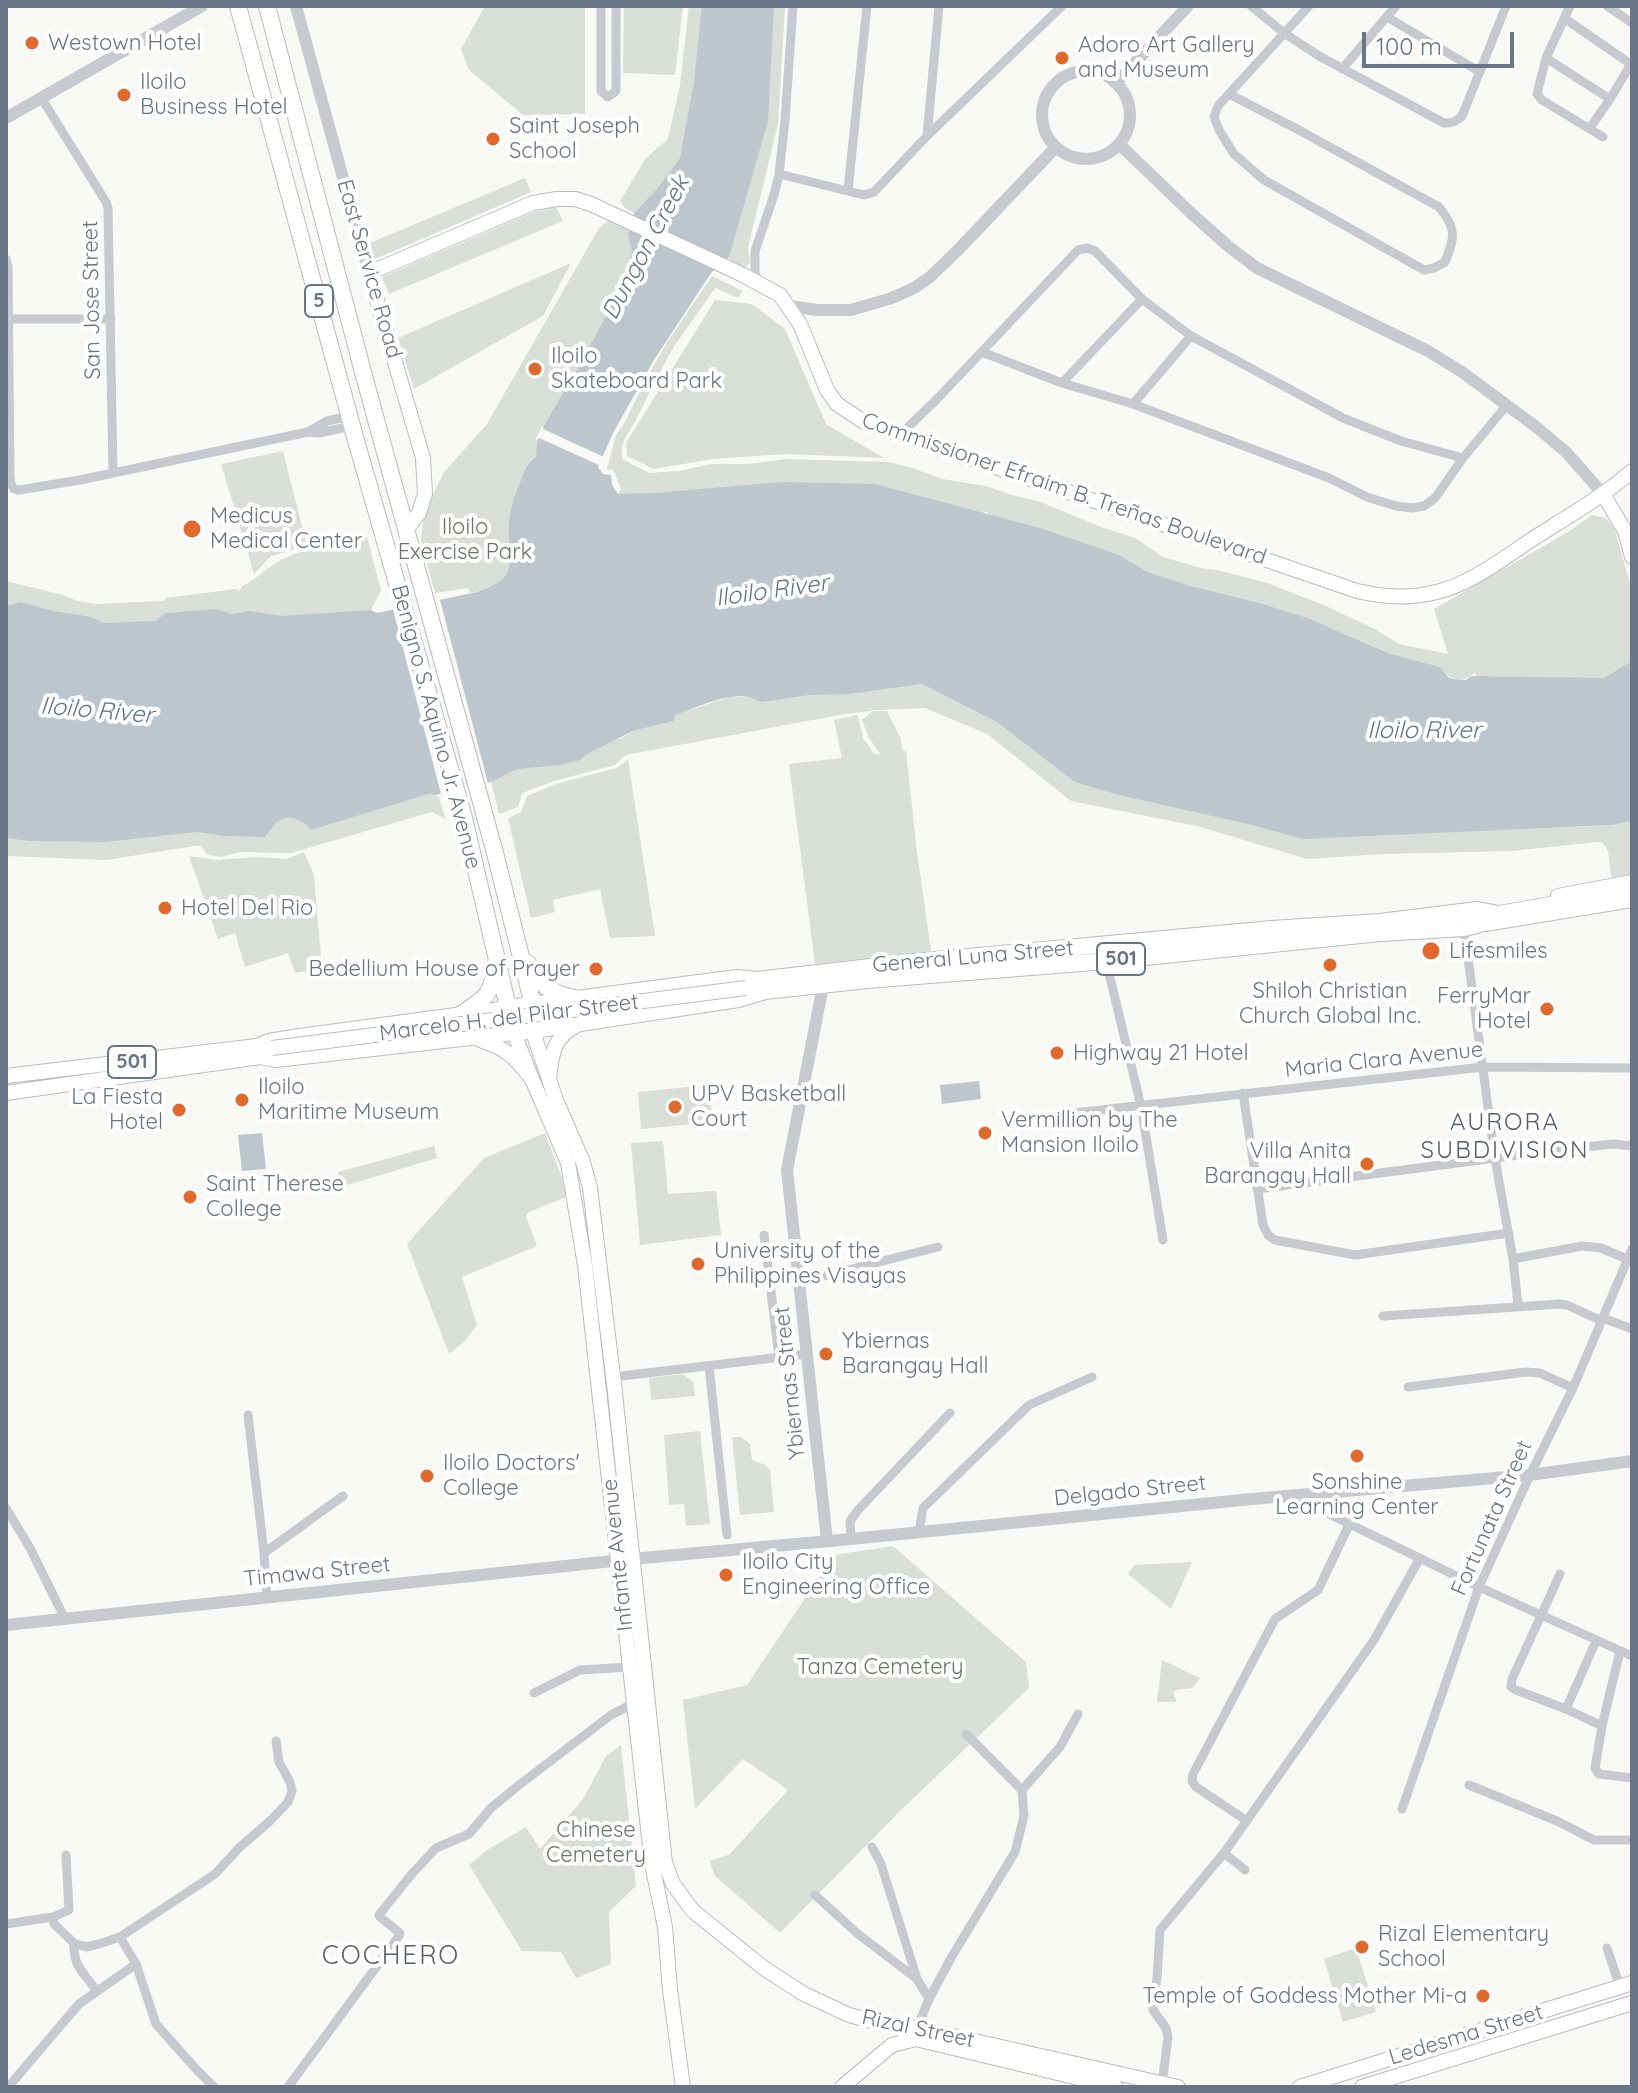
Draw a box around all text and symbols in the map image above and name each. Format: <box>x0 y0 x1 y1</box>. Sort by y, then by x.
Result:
scale bar <box>1366 16 1518 66</box>
place label: Westown Hotel <box>48 30 202 56</box>
text: 100 m <box>1376 31 1442 61</box>
place label: Adoro Art Gallery and Museum <box>1078 32 1255 84</box>
marker: Westown Hotel <box>23 34 41 52</box>
marker: Adoro Art Gallery and Museum <box>1053 49 1071 67</box>
place label: Iloilo Business Hotel <box>140 69 288 120</box>
marker: Iloilo Business Hotel <box>115 86 133 104</box>
place label: Saint Joseph School <box>509 113 640 164</box>
marker: Saint Joseph School <box>484 130 502 148</box>
water label: Dungon Creek <box>596 171 696 325</box>
street label: East Service Road <box>331 177 407 361</box>
street label: San Jose Street <box>77 220 107 380</box>
road number: 5 <box>305 285 333 317</box>
place label: Iloilo Skateboard Park <box>551 343 722 394</box>
marker: Iloilo Skateboard Park <box>526 360 544 378</box>
street label: Commissioner Efraim B. Treñas Boulevard <box>858 407 1270 571</box>
place label: Medicus Medical Center <box>210 503 362 554</box>
park label: Iloilo Exercise Park <box>398 514 532 566</box>
marker: Medicus Medical Center <box>181 518 203 540</box>
water label: Iloilo River <box>714 569 830 613</box>
street label: Benigno S. Aquino Jr. Avenue <box>385 582 487 872</box>
water label: Iloilo River <box>39 692 155 730</box>
water label: Iloilo River <box>1367 717 1481 745</box>
place label: Hotel Del Rio <box>181 895 313 921</box>
marker: Hotel Del Rio <box>156 899 174 917</box>
street label: General Luna Street <box>871 935 1075 979</box>
place label: Lifesmiles <box>1449 938 1548 964</box>
marker: Lifesmiles <box>1420 940 1442 962</box>
road number: 501 <box>1097 943 1145 975</box>
place label: Bedellium House of Prayer <box>309 956 580 982</box>
marker: Shiloh Christian Church Global Inc. <box>1321 956 1339 974</box>
marker: Bedellium House of Prayer <box>587 960 605 978</box>
place label: Shiloh Christian Church Global Inc. <box>1239 978 1421 1030</box>
place label: FerryMar Hotel <box>1437 983 1531 1034</box>
street label: Marcelo H. del Pilar Street <box>378 989 640 1047</box>
marker: FerryMar Hotel <box>1538 1000 1556 1018</box>
street label: Maria Clara Avenue <box>1283 1036 1485 1084</box>
place label: Highway 21 Hotel <box>1073 1040 1249 1066</box>
marker: Highway 21 Hotel <box>1048 1044 1066 1062</box>
road number: 501 <box>108 1046 156 1078</box>
place label: Iloilo Maritime Museum <box>258 1074 439 1126</box>
place label: UPV Basketball Court <box>691 1081 846 1132</box>
place label: La Fiesta Hotel <box>71 1084 163 1136</box>
marker: Iloilo Maritime Museum <box>233 1091 251 1109</box>
marker: UPV Basketball Court <box>666 1098 684 1116</box>
marker: La Fiesta Hotel <box>170 1101 188 1119</box>
place label: Vermillion by The Mansion Iloilo <box>1001 1107 1178 1158</box>
district label: AURORA SUBDIVISION <box>1421 1109 1589 1165</box>
marker: Vermillion by The Mansion Iloilo <box>976 1124 994 1142</box>
place label: Villa Anita Barangay Hall <box>1204 1138 1351 1190</box>
marker: Villa Anita Barangay Hall <box>1358 1155 1376 1173</box>
place label: Saint Therese College <box>206 1171 344 1222</box>
marker: Saint Therese College <box>181 1188 199 1206</box>
place label: University of the Philippines Visayas <box>714 1238 906 1290</box>
marker: University of the Philippines Visayas <box>689 1255 707 1273</box>
street label: Ybiernas Street <box>769 1305 811 1461</box>
place label: Ybiernas Barangay Hall <box>842 1328 989 1380</box>
marker: Ybiernas Barangay Hall <box>817 1345 835 1363</box>
street label: Fortunata Street <box>1446 1436 1538 1600</box>
marker: Sonshine Learning Center <box>1348 1447 1366 1465</box>
place label: Iloilo Doctors' College <box>443 1450 580 1502</box>
marker: Iloilo Doctors' College <box>418 1467 436 1485</box>
place label: Sonshine Learning Center <box>1275 1469 1439 1520</box>
street label: Delgado Street <box>1053 1470 1207 1512</box>
street label: Infante Avenue <box>597 1477 639 1633</box>
place label: Iloilo City Engineering Office <box>742 1549 930 1600</box>
street label: Timawa Street <box>242 1551 392 1593</box>
marker: Iloilo City Engineering Office <box>717 1566 735 1584</box>
park label: Tanza Cemetery <box>796 1654 964 1680</box>
park label: Chinese Cemetery <box>546 1817 646 1868</box>
place label: Rizal Elementary School <box>1378 1921 1549 1972</box>
marker: Rizal Elementary School <box>1353 1938 1371 1956</box>
district label: COCHERO <box>322 1940 460 1972</box>
place label: Temple of Goddess Mother Mi-a <box>1143 1983 1467 2009</box>
marker: Temple of Goddess Mother Mi-a <box>1474 1987 1492 2005</box>
street label: Ledesma Street <box>1386 1999 1546 2071</box>
street label: Rizal Street <box>859 2004 977 2054</box>

